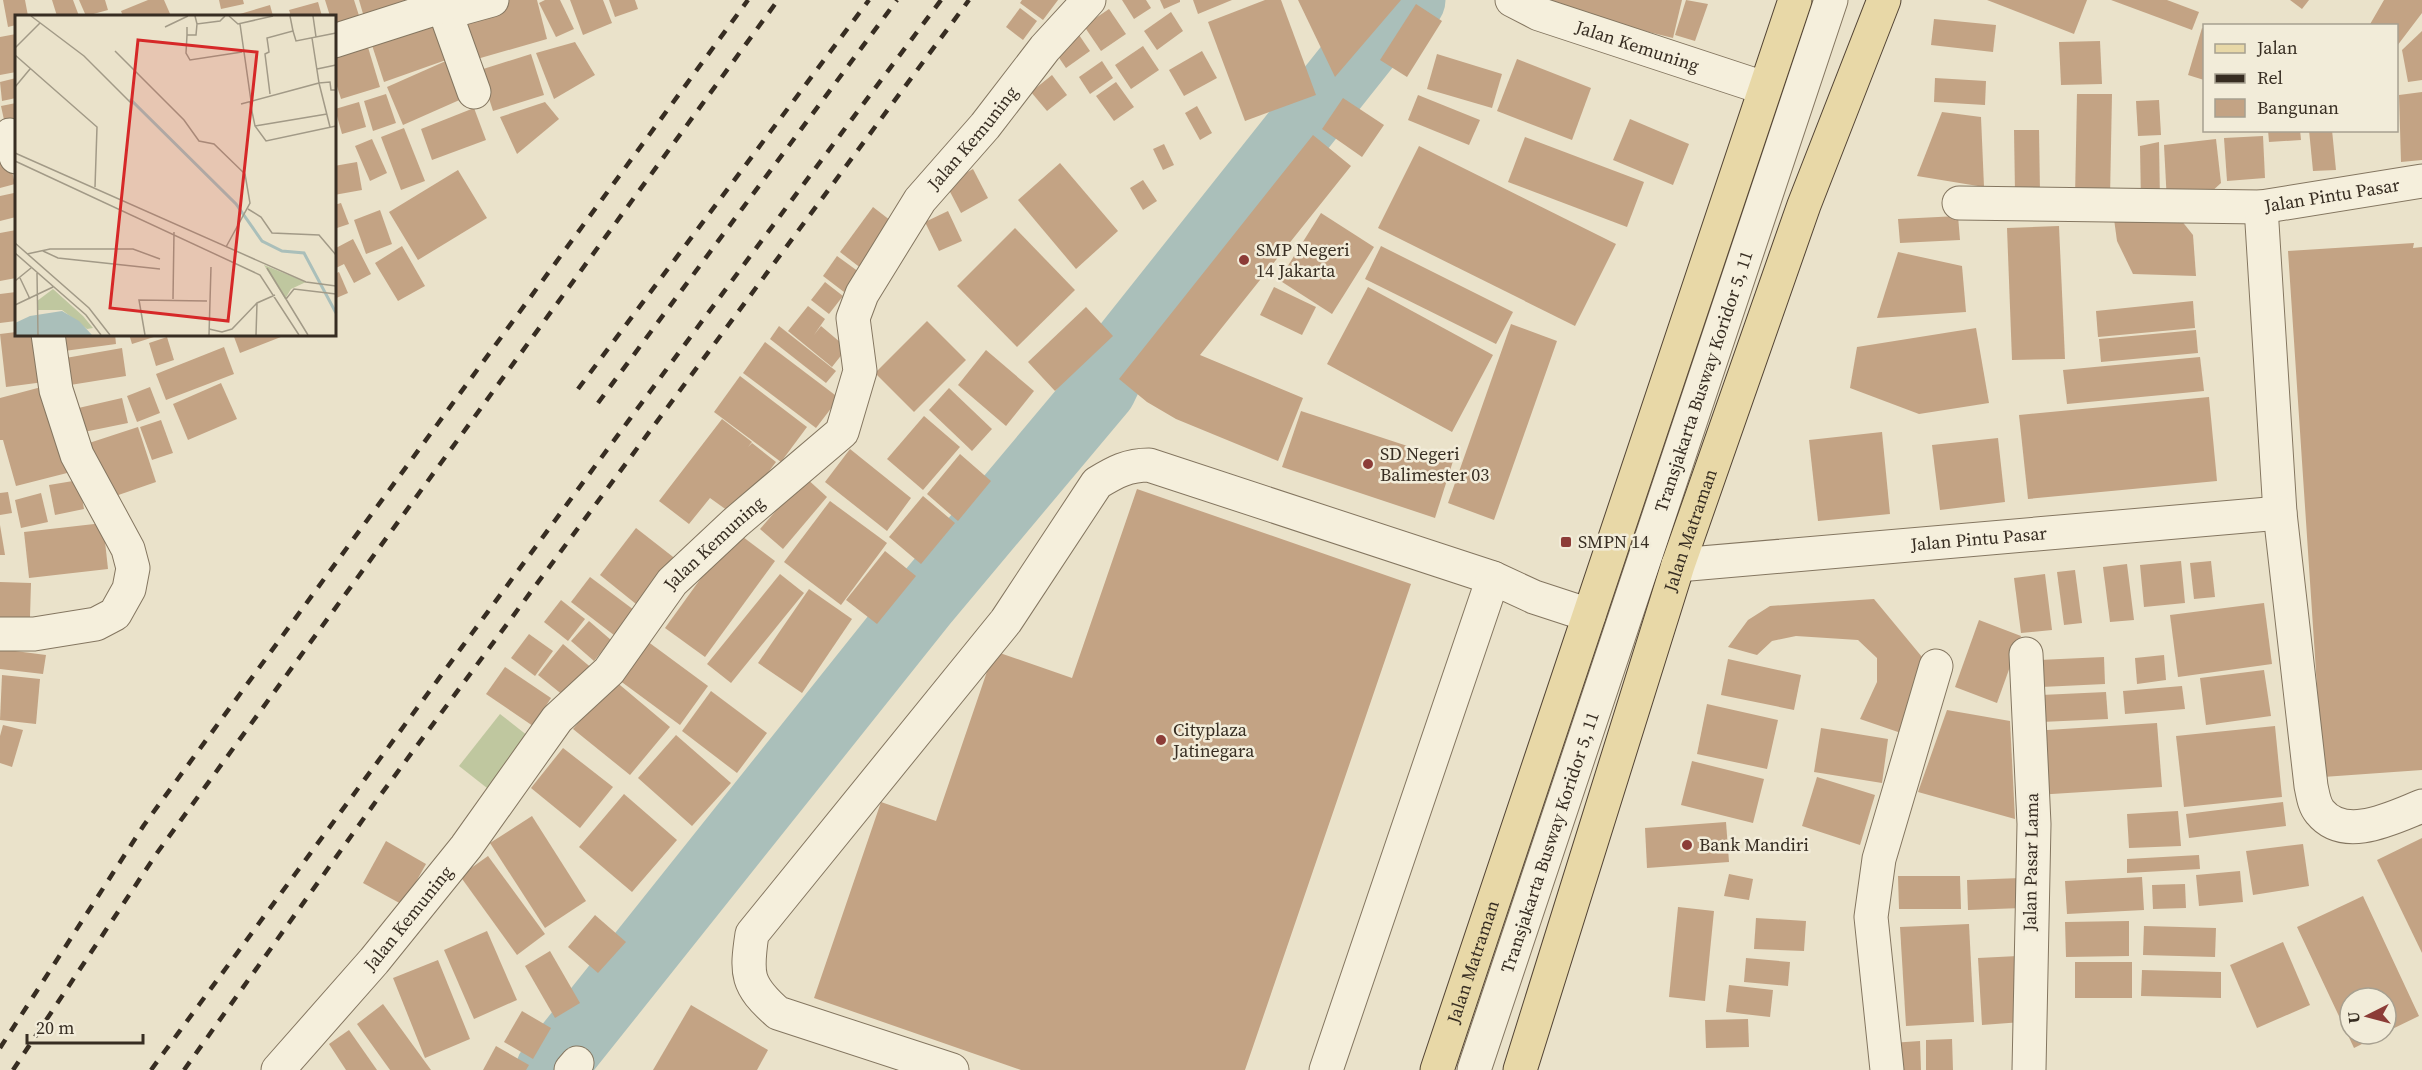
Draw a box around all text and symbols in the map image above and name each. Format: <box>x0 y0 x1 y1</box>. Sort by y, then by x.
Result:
street label: Jalan Kemuning <box>1571 14 1703 78</box>
inset map <box>15 15 336 336</box>
legend <box>2203 24 2398 132</box>
text: Jalan <box>2256 35 2298 60</box>
text: Rel <box>2257 65 2283 90</box>
street label: Jalan Kemuning <box>921 80 1023 196</box>
text: Bangunan <box>2257 95 2339 120</box>
street label: Jalan Pintu Pasar <box>2262 172 2402 218</box>
place label: SMP Negeri 14 Jakarta <box>1256 237 1350 283</box>
street label: Transjakarta Busway Koridor 5, 11 <box>1648 247 1759 515</box>
marker: SMP Negeri 14 Jakarta <box>1237 253 1251 267</box>
place label: SD Negeri Balimester 03 <box>1380 441 1489 487</box>
marker: SD Negeri Balimester 03 <box>1361 457 1375 471</box>
street label: Jalan Matraman <box>1657 465 1723 596</box>
street label: Jalan Kemuning <box>657 490 770 595</box>
street label: Jalan Pintu Pasar <box>1909 520 2048 557</box>
place label: SMPN 14 <box>1578 529 1649 554</box>
marker: SMPN 14 <box>1559 535 1573 549</box>
street label: Transjakarta Busway Koridor 5, 11 <box>1494 708 1605 976</box>
place label: Cityplaza Jatinegara <box>1172 717 1255 763</box>
marker: Cityplaza Jatinegara <box>1154 733 1168 747</box>
street label: Jalan Pasar Lama <box>2017 792 2044 932</box>
place label: Bank Mandiri <box>1699 832 1809 857</box>
marker: Bank Mandiri <box>1680 838 1694 852</box>
street label: Jalan Kemuning <box>357 860 458 977</box>
street label: Jalan Matraman <box>1440 897 1505 1028</box>
north arrow <box>2338 986 2398 1046</box>
scale bar <box>27 1007 142 1045</box>
text: U <box>2341 1010 2365 1025</box>
text: 20 m <box>36 1015 74 1040</box>

